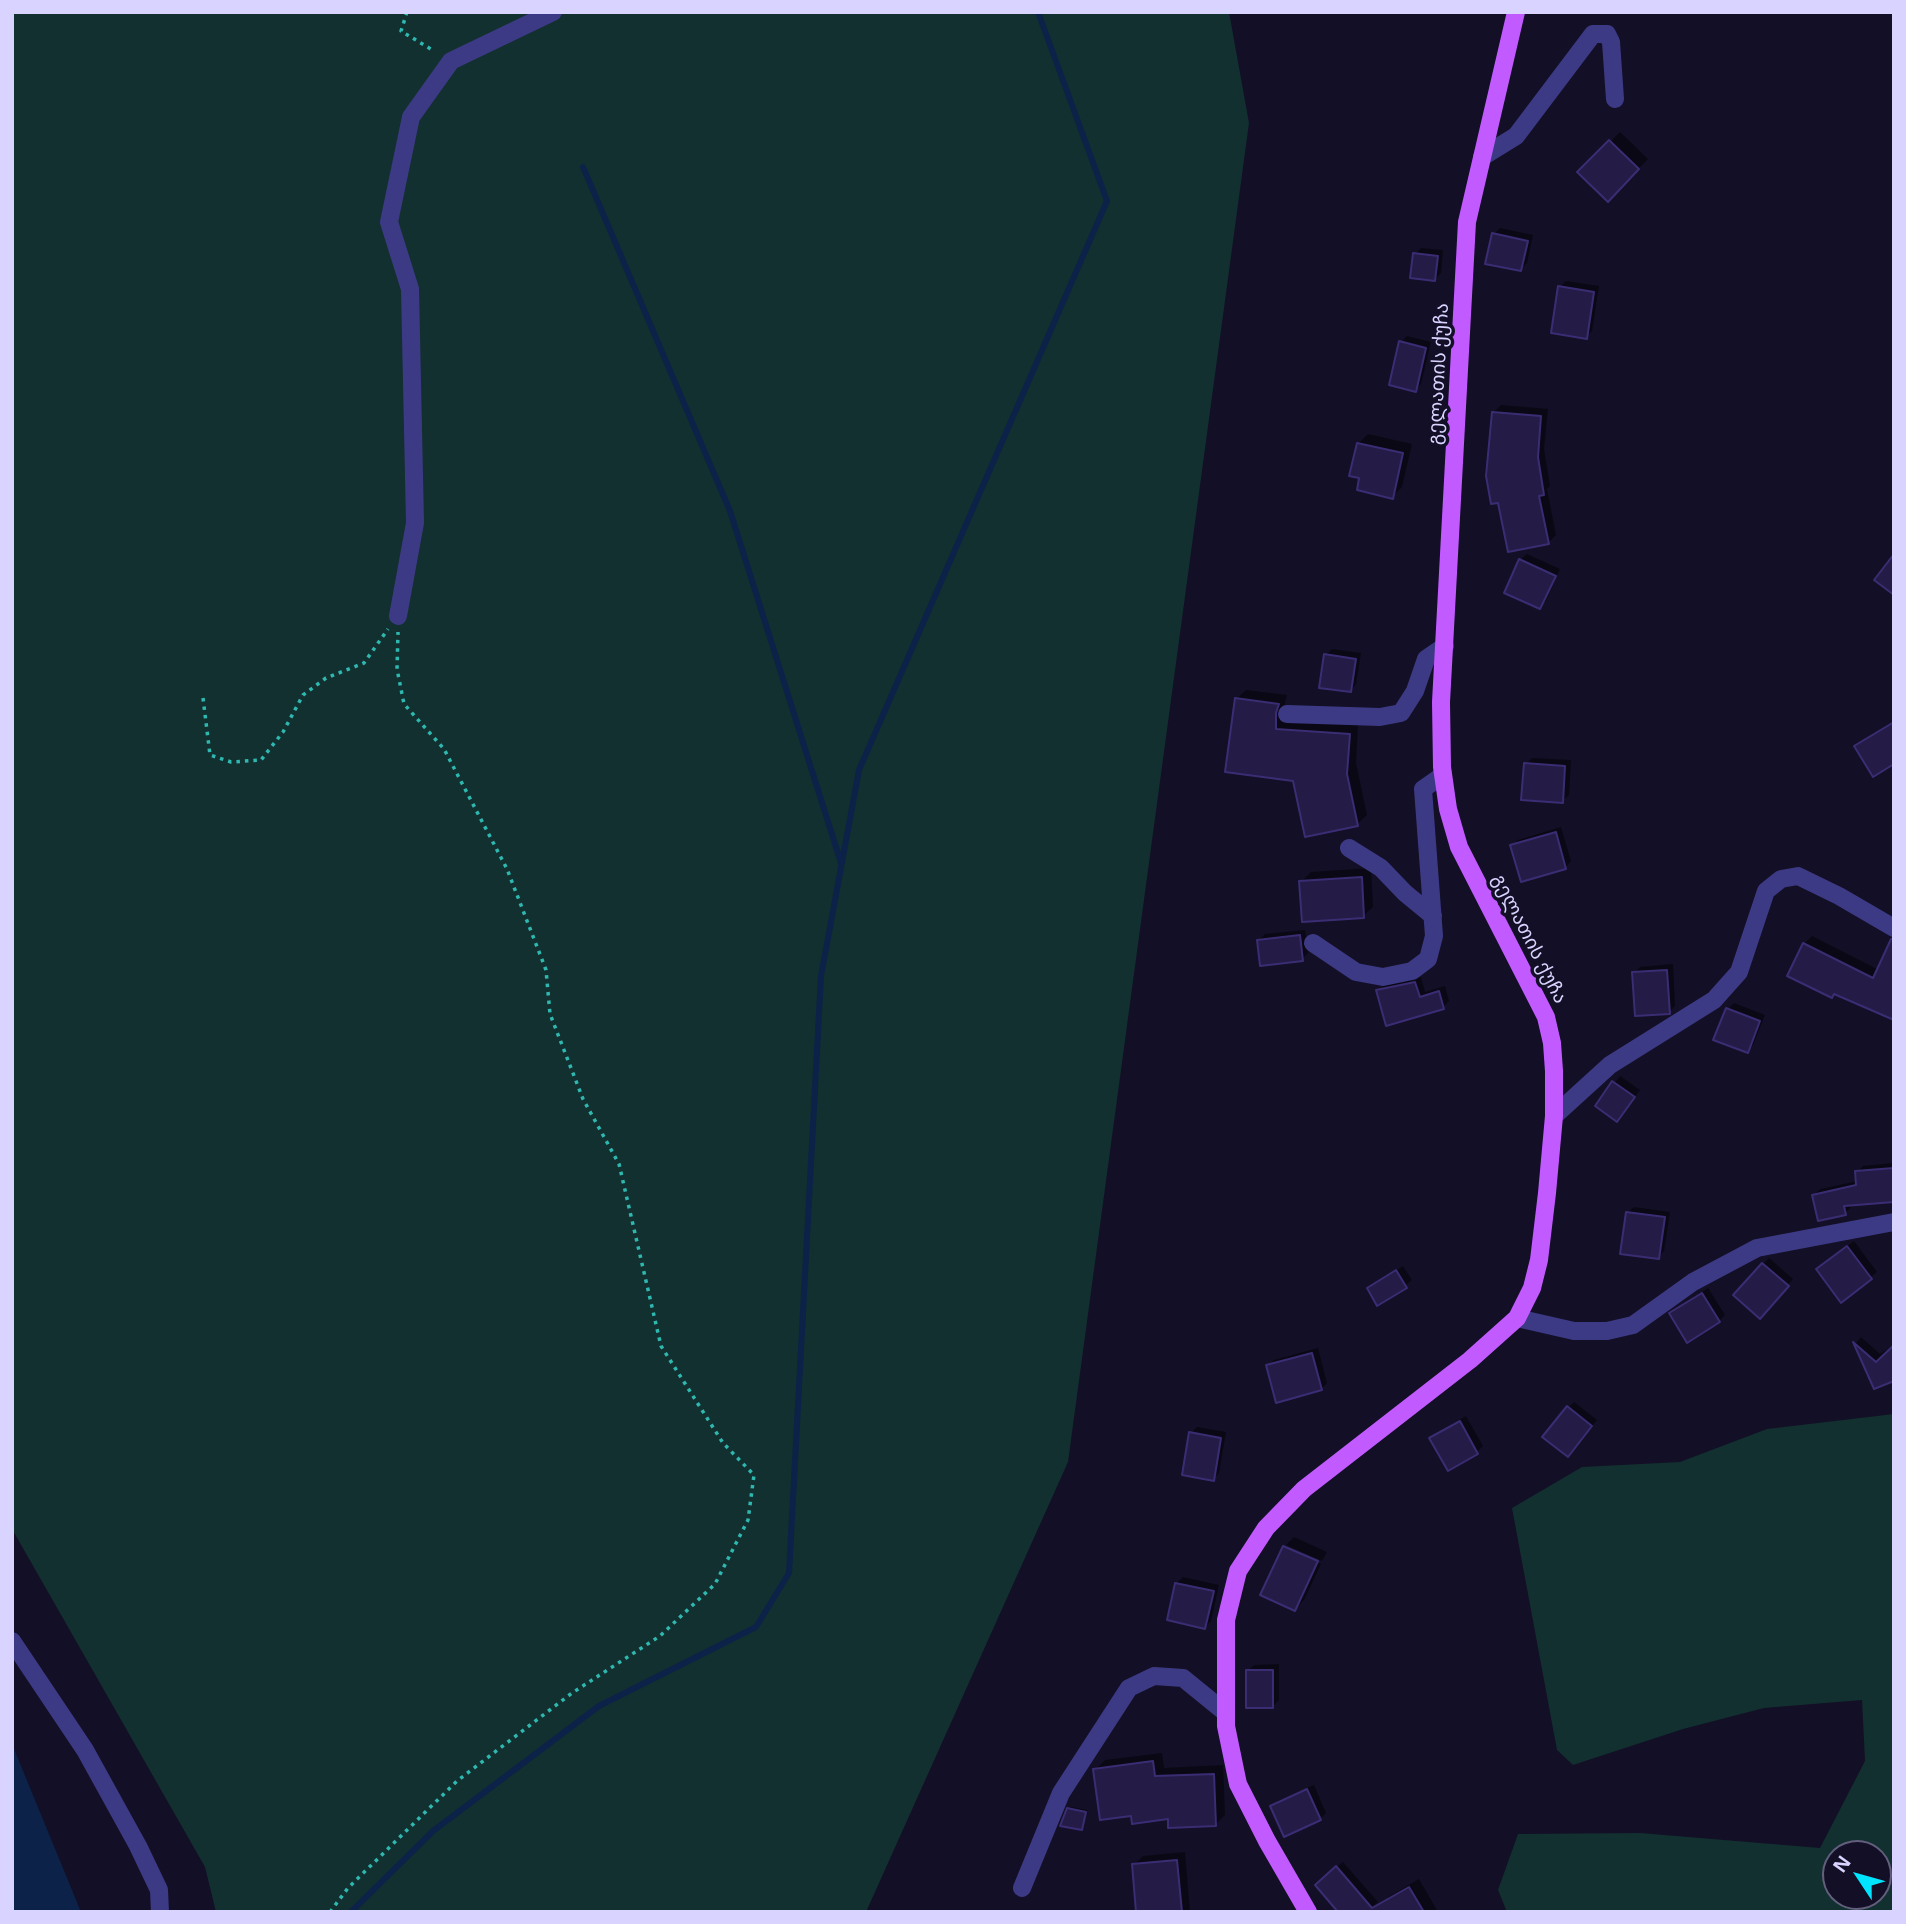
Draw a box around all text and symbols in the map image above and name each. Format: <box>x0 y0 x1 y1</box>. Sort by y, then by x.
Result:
street label: გელათის ქუჩა <box>1424 302 1454 446</box>
street label: გელათის ქუჩა <box>1487 870 1571 1008</box>
north arrow <box>1822 1840 1892 1910</box>
text: N <box>1827 1850 1857 1878</box>

